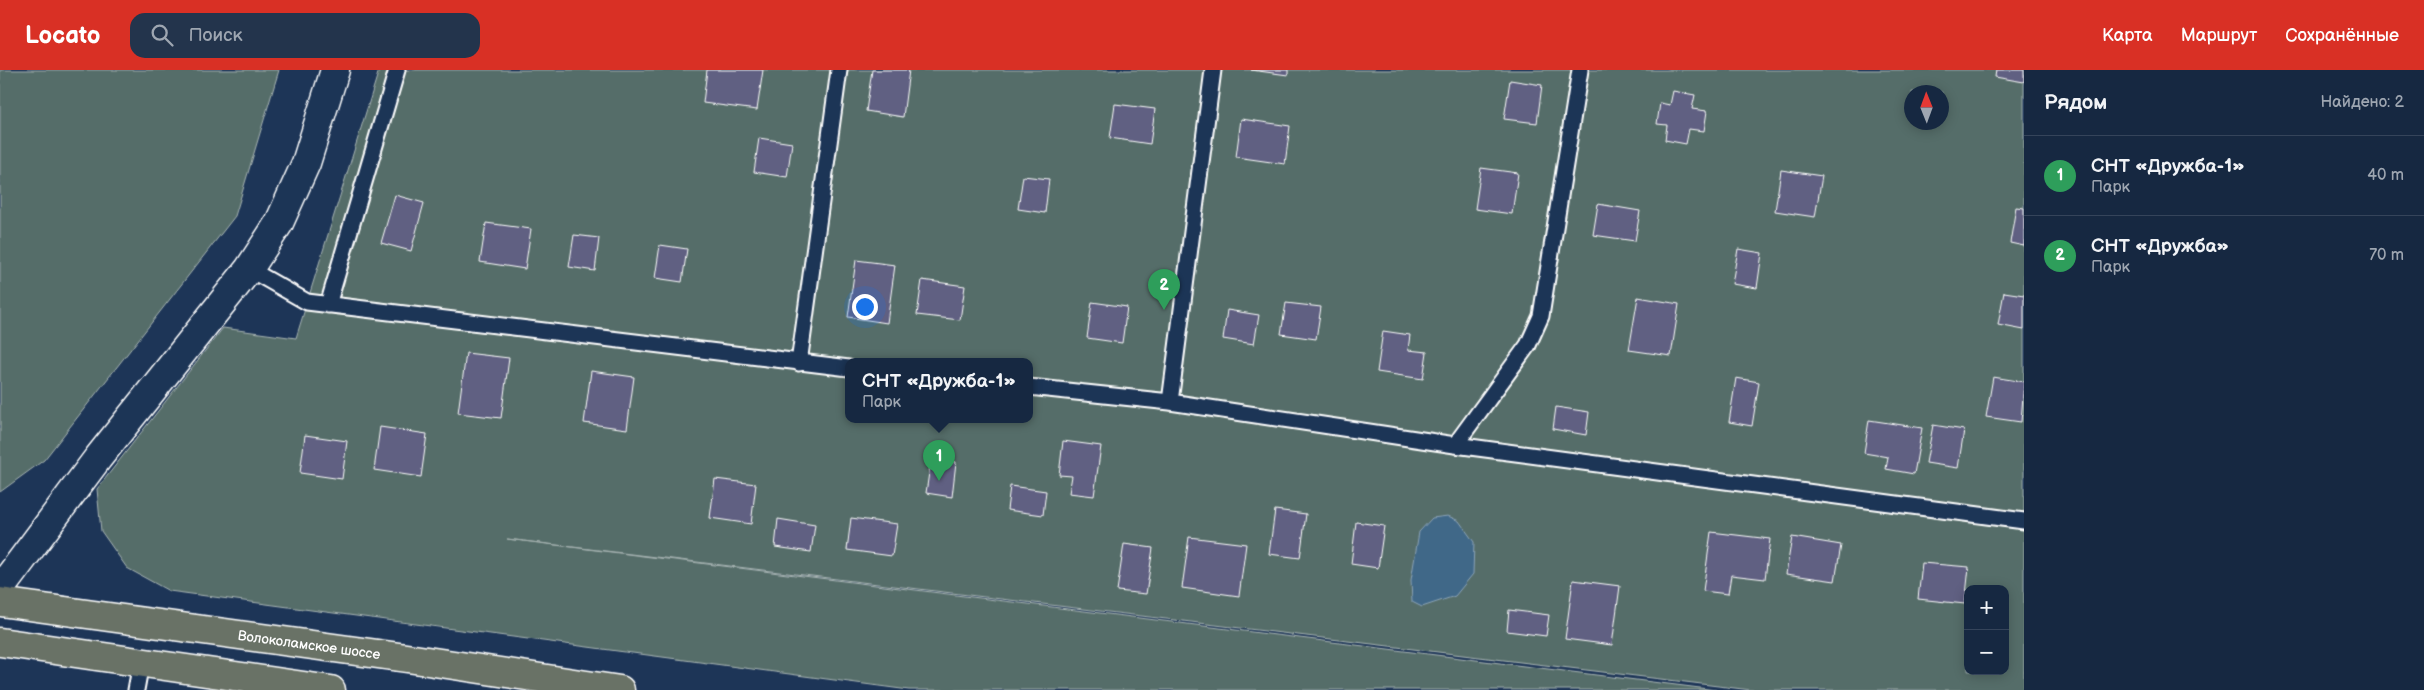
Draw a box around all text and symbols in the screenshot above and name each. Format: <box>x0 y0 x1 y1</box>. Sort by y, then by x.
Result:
search box <box>130 13 480 58</box>
text: Locato <box>25 21 100 50</box>
icon: search <box>148 21 176 49</box>
text: Поиск <box>188 24 243 47</box>
text: Карта <box>2102 25 2153 46</box>
text: Маршрут <box>2181 25 2257 46</box>
text: Сохранённые <box>2285 25 2399 46</box>
north arrow <box>1904 85 1949 130</box>
text: Рядом <box>2044 90 2107 115</box>
text: Найдено: 2 <box>2320 93 2404 112</box>
text: СНТ «Дружба-1» <box>2091 155 2245 178</box>
text: 1 <box>2057 166 2063 185</box>
text: 40 m <box>2367 166 2404 185</box>
text: Парк <box>2091 178 2130 197</box>
text: СНТ «Дружба» <box>2091 235 2229 258</box>
text: 2 <box>2055 246 2065 265</box>
text: 70 m <box>2369 246 2404 265</box>
text: Парк <box>2091 258 2130 277</box>
pin: 2 <box>1148 269 1180 310</box>
your location <box>852 294 878 320</box>
popup <box>845 358 1033 423</box>
text: СНТ «Дружба-1» <box>862 370 1016 393</box>
text: Парк <box>862 393 901 412</box>
pin: 1 <box>923 440 955 481</box>
map controls <box>1964 585 2009 675</box>
button: + <box>1964 585 2009 630</box>
street label: Волоколамское шоссе <box>237 626 382 663</box>
button: − <box>1964 630 2009 675</box>

